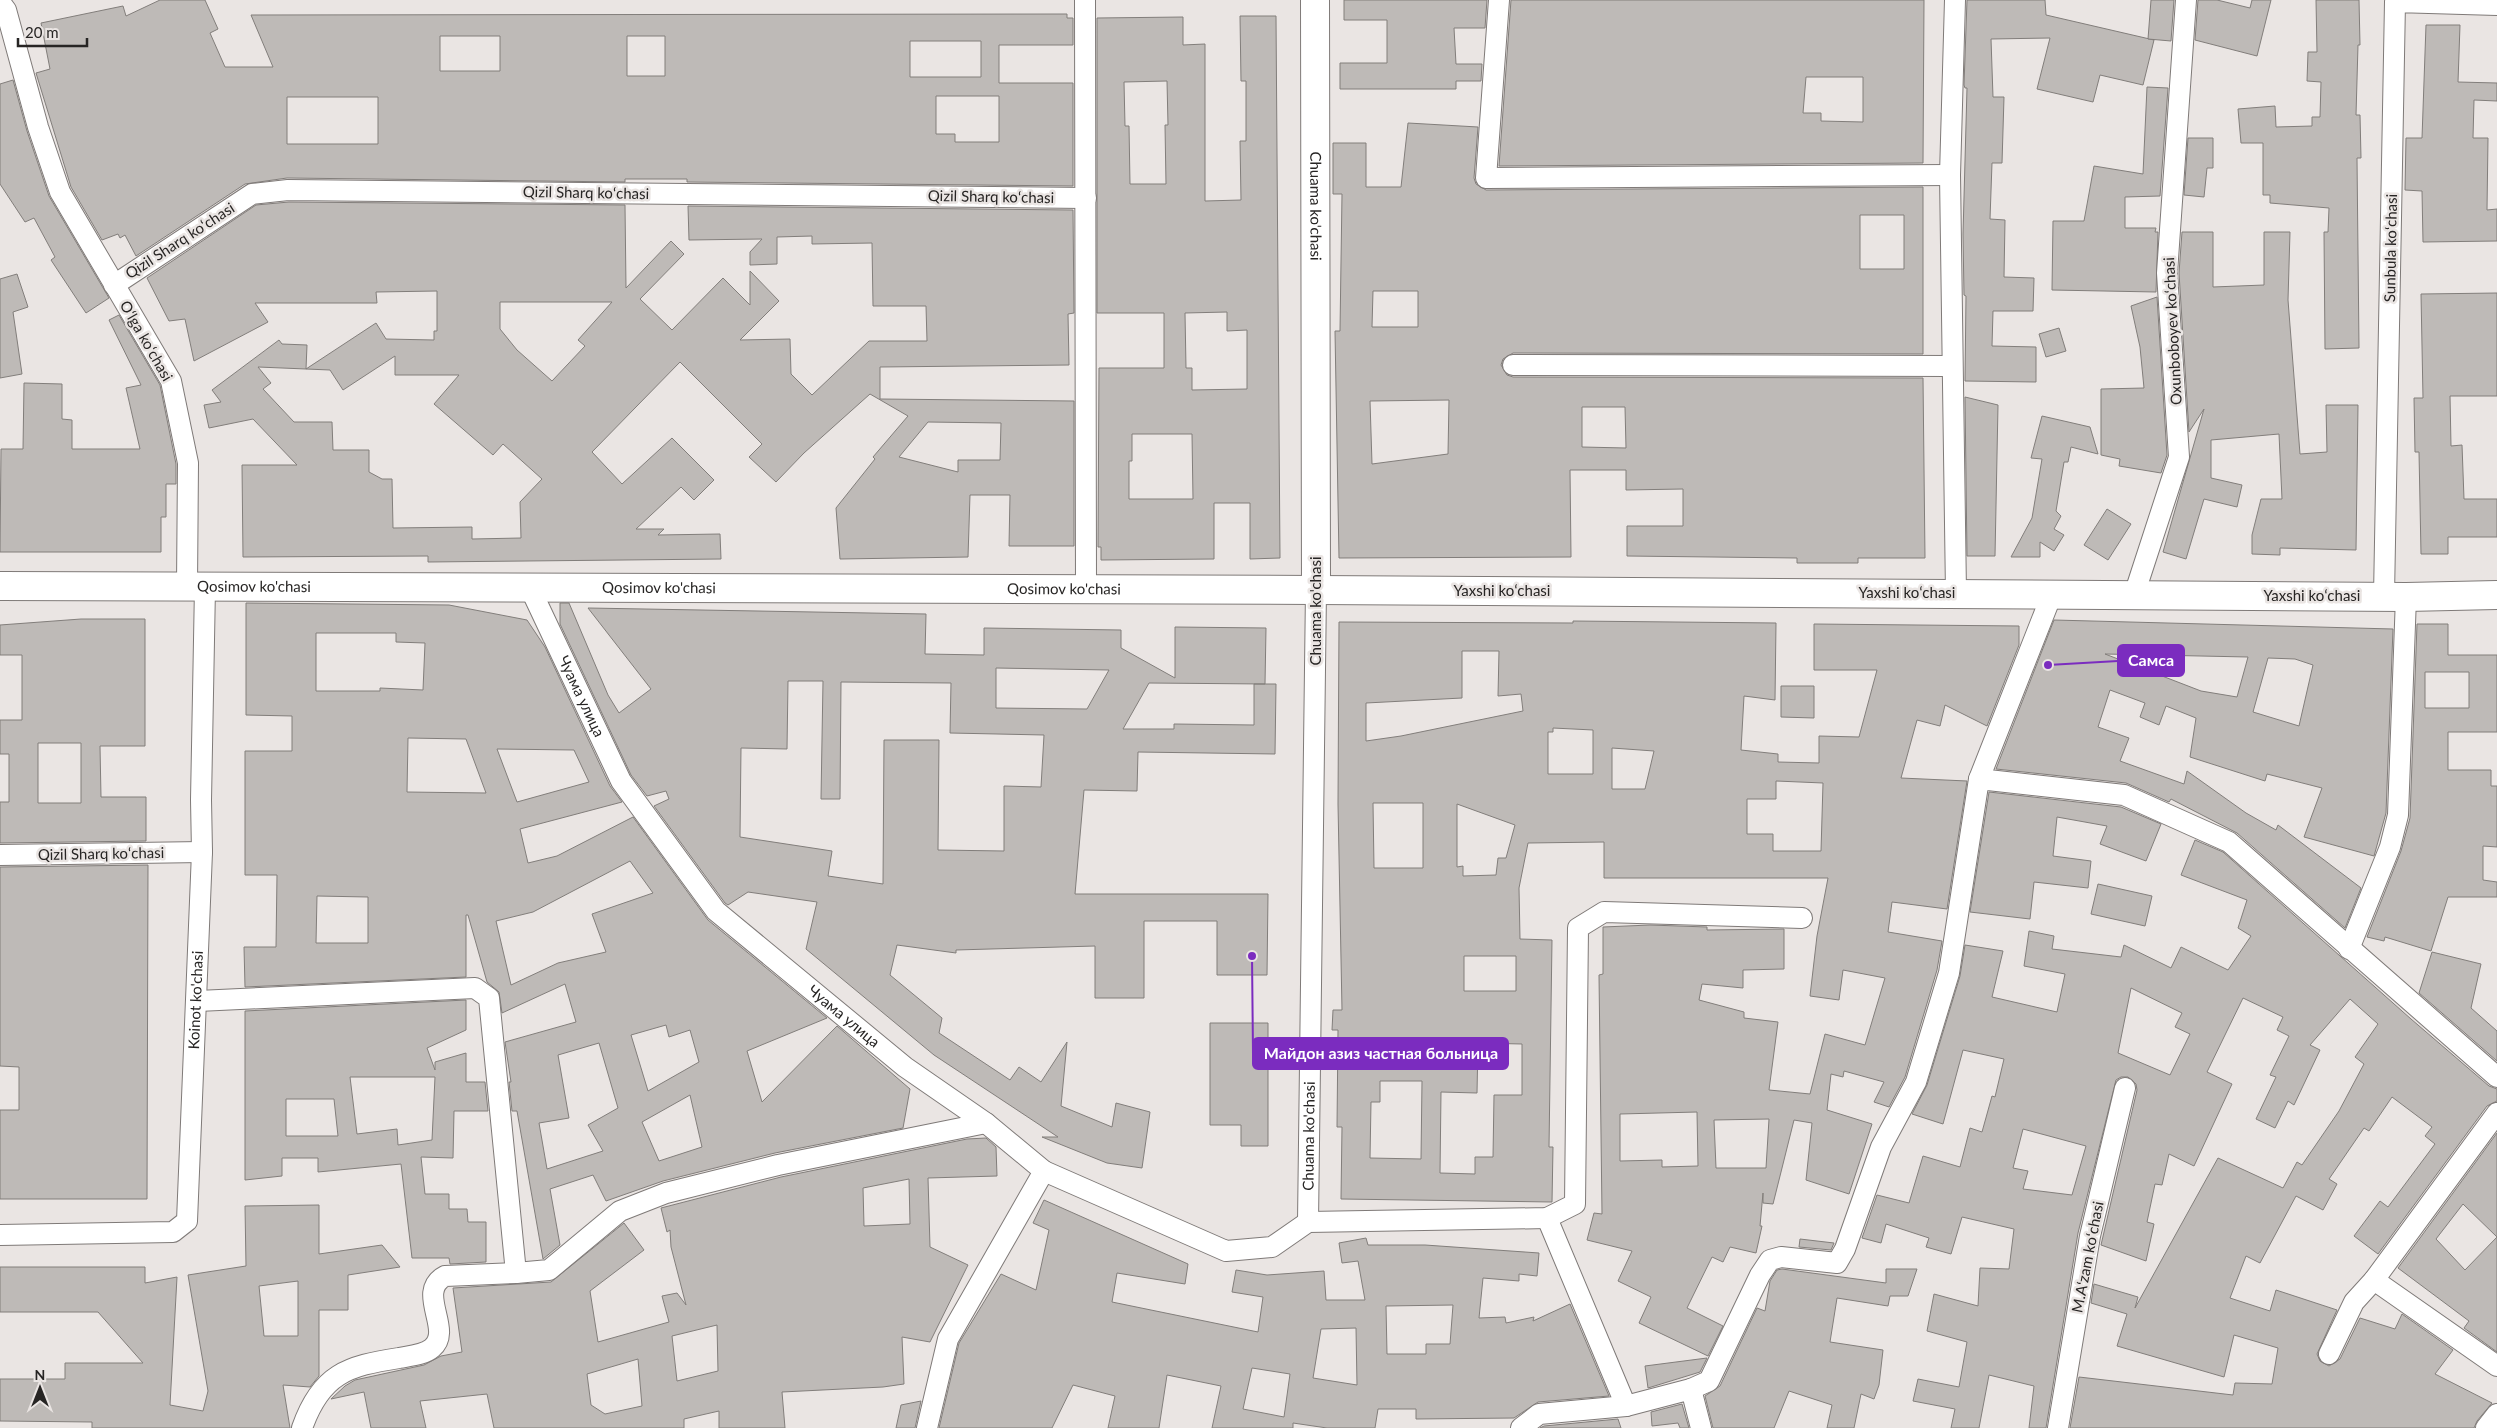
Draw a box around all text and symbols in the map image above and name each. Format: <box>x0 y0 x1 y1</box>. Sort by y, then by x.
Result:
scale bar <box>18 15 86 47</box>
text: 20 m <box>25 23 59 41</box>
street label: Chuama ko'chasi <box>1307 151 1325 261</box>
street label: Qizil Sharq koʻchasi <box>523 182 649 202</box>
street label: Qizil Sharq koʻchasi <box>928 186 1054 206</box>
street label: Sunbula koʻchasi <box>2380 194 2400 302</box>
street label: Qizil Sharq koʻchasi <box>122 198 237 282</box>
street label: Oxunboboyev koʻchasi <box>2159 257 2185 405</box>
street label: Oʻlga koʻchasi <box>117 297 177 384</box>
street label: Chuama ko'chasi <box>1306 556 1324 666</box>
street label: Qosimov ko'chasi <box>197 577 311 595</box>
street label: Qosimov ko'chasi <box>602 578 716 596</box>
street label: Qosimov ko'chasi <box>1007 579 1121 597</box>
street label: Yaxshi koʻchasi <box>1454 581 1550 599</box>
street label: Yaxshi koʻchasi <box>1859 583 1955 601</box>
street label: Yaxshi koʻchasi <box>2264 586 2360 604</box>
callout: Самса <box>2118 645 2184 676</box>
text: Самса <box>2128 650 2174 669</box>
street label: Чуама улица <box>555 653 609 740</box>
street label: Qizil Sharq koʻchasi <box>38 843 164 863</box>
street label: Koinot ko'chasi <box>184 950 206 1050</box>
street label: Чуама улица <box>805 981 884 1051</box>
callout: Майдон азиз частная больница <box>1253 1038 1508 1069</box>
text: Майдон азиз частная больница <box>1264 1043 1498 1062</box>
street label: Chuama ko'chasi <box>1298 1081 1318 1191</box>
street label: M.Aʻzam koʻchasi <box>2067 1200 2107 1314</box>
north arrow <box>15 1363 65 1413</box>
text: N <box>35 1366 45 1383</box>

